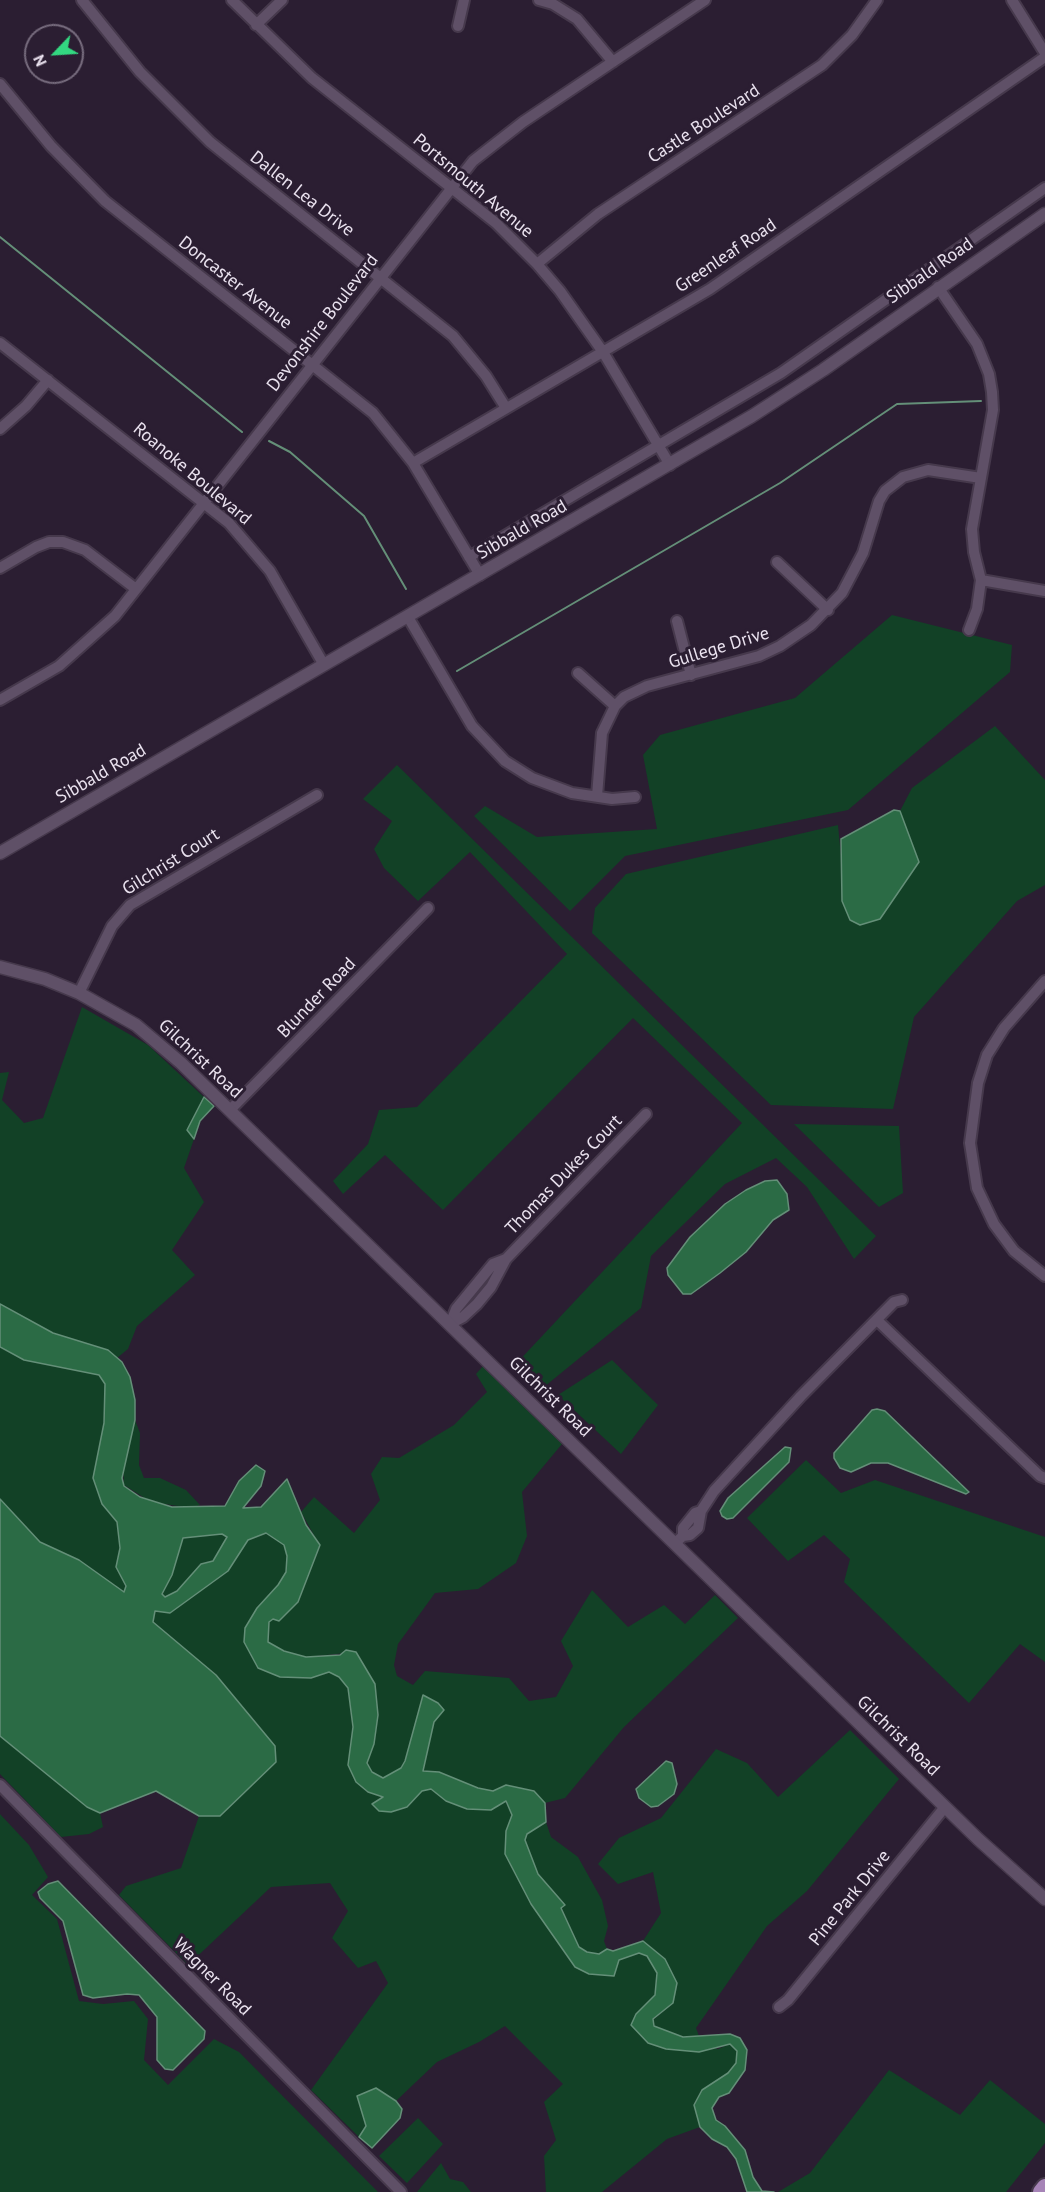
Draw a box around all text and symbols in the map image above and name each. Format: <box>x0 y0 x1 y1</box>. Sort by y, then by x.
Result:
north arrow <box>24 24 84 84</box>
text: N <box>28 52 51 70</box>
street label: Castle Boulevard <box>644 80 764 168</box>
street label: Portsmouth Avenue <box>408 129 538 243</box>
street label: Dallen Lea Drive <box>246 147 358 241</box>
street label: Greenleaf Road <box>671 214 781 298</box>
street label: Doncaster Avenue <box>174 232 296 334</box>
street label: Sibbald Road <box>883 233 977 309</box>
street label: Devonshire Boulevard <box>263 250 383 396</box>
street label: Roanoke Boulevard <box>129 418 255 530</box>
street label: Sibbald Road <box>473 495 571 565</box>
street label: Gullege Drive <box>666 622 772 674</box>
street label: Sibbald Road <box>52 739 150 809</box>
street label: Gilchrist Court <box>119 824 223 900</box>
street label: Blunder Road <box>273 953 361 1043</box>
street label: Gilchrist Road <box>154 1015 246 1103</box>
street label: Thomas Dukes Court <box>501 1110 627 1240</box>
street label: Gilchrist Road <box>504 1352 596 1442</box>
street label: Gilchrist Road <box>852 1691 944 1781</box>
street label: Pine Park Drive <box>805 1846 895 1950</box>
street label: Wagner Road <box>169 1934 255 2020</box>

